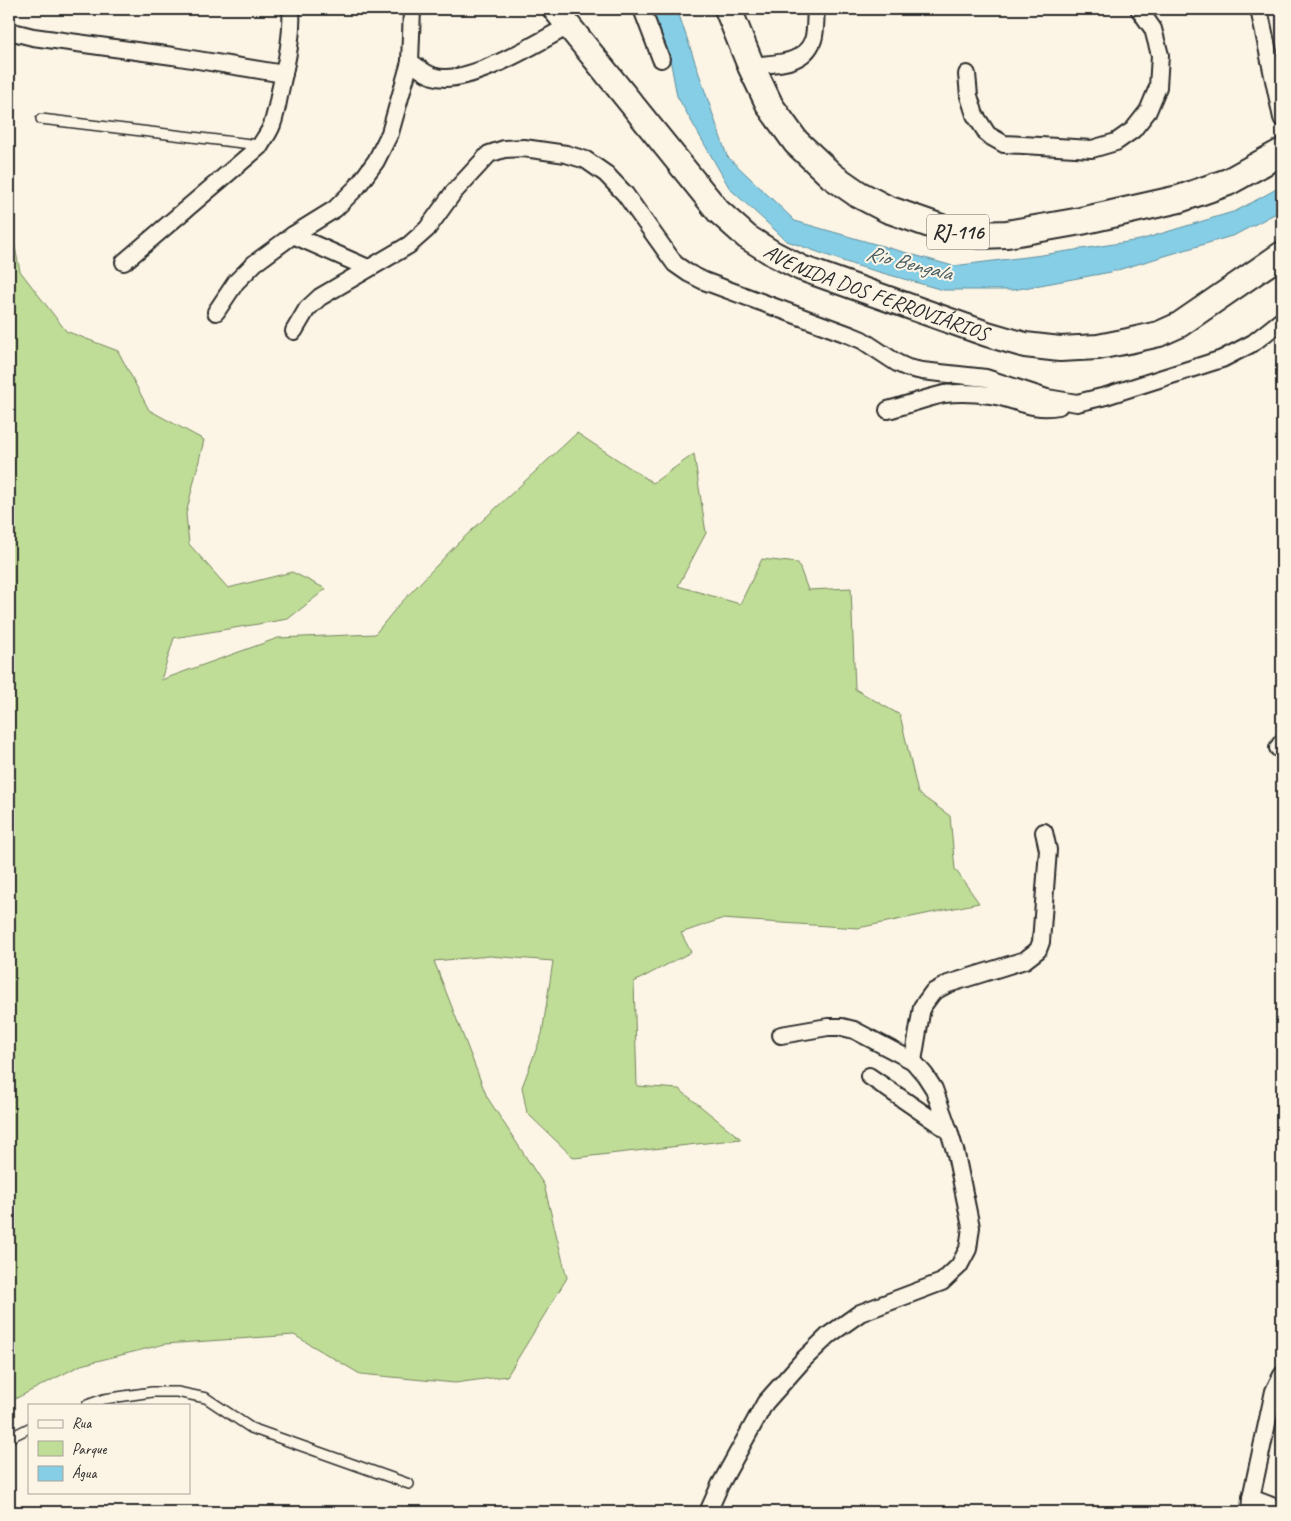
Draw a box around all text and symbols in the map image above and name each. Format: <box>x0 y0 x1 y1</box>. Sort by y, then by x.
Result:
road number: RJ-116 <box>927 214 989 250</box>
street label: AVENIDA DOS FERROVIÁRIOS <box>759 238 995 347</box>
water label: Rio Bengala <box>863 239 957 288</box>
legend <box>28 1404 190 1494</box>
text: Rua <box>72 1414 92 1433</box>
text: Parque <box>72 1440 108 1459</box>
text: Água <box>72 1464 97 1483</box>

